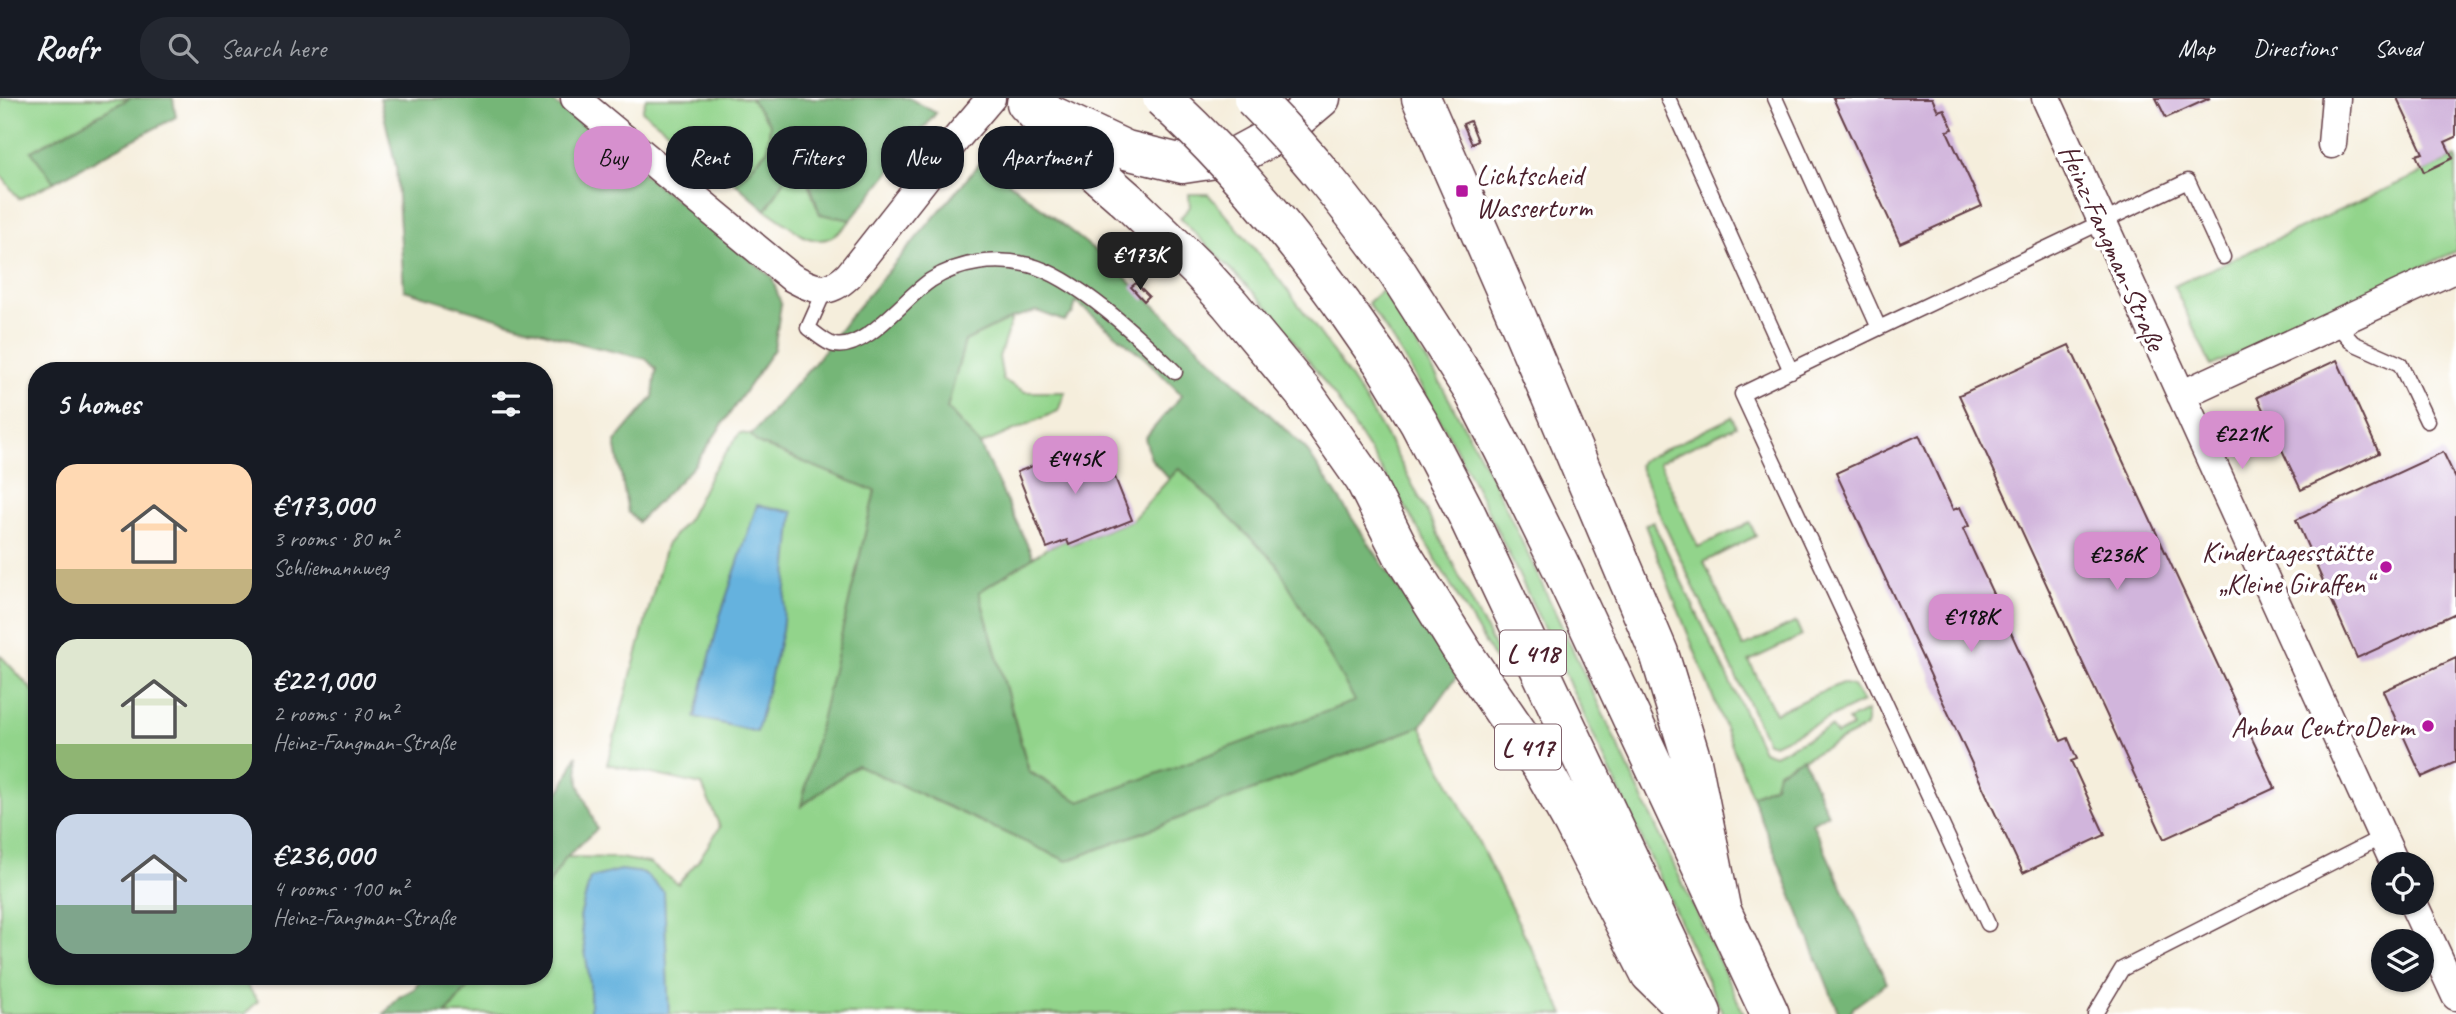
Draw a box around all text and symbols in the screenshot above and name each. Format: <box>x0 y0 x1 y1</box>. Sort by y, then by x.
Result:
search box <box>140 17 630 80</box>
text: Roofr <box>35 27 98 69</box>
icon: search <box>164 29 202 67</box>
text: Search here <box>220 32 326 65</box>
text: Map <box>2178 33 2215 63</box>
text: Directions <box>2253 33 2336 63</box>
text: Saved <box>2374 33 2421 63</box>
chip: Buy <box>574 126 652 189</box>
chip: Rent <box>666 126 753 189</box>
chip: Filters <box>767 126 867 189</box>
chip: New <box>881 126 964 189</box>
chip: Apartment <box>978 126 1114 189</box>
street label: Heinz-Fangman-Straße <box>2051 139 2174 357</box>
place label: Lichtscheid Wasserturm <box>1476 158 1593 225</box>
marker: Lichtscheid Wasserturm <box>1454 183 1470 199</box>
pin: €173K <box>1091 232 1189 292</box>
text: €173K <box>1114 240 1167 269</box>
text: 5 homes <box>56 385 140 423</box>
icon: filters <box>487 385 525 423</box>
pin: €221K <box>2193 412 2291 471</box>
text: €221K <box>2215 419 2269 448</box>
pin: €445K <box>1026 436 1124 496</box>
text: €445K <box>1049 444 1101 473</box>
text: €173,000 <box>273 486 373 524</box>
icon: home <box>112 492 196 576</box>
text: 3 rooms · 80 m² <box>273 524 397 553</box>
pin: €236K <box>2068 532 2166 592</box>
place label: Kindertagesstätte „Kleine Giraffen“ <box>2202 534 2378 601</box>
text: €236K <box>2090 540 2144 569</box>
text: Schliemannweg <box>273 553 389 582</box>
marker: Kindertagesstätte „Kleine Giraffen“ <box>2378 559 2394 575</box>
pin: €198K <box>1922 594 2020 654</box>
text: €198K <box>1945 602 1997 631</box>
road number: L 418 <box>1500 631 1566 676</box>
text: €221,000 <box>273 661 373 699</box>
icon: home <box>112 667 196 751</box>
text: 2 rooms · 70 m² <box>273 699 397 728</box>
place label: Anbau CentroDerm <box>2231 709 2416 744</box>
marker: Anbau CentroDerm <box>2420 718 2436 734</box>
road number: L 417 <box>1495 724 1561 769</box>
text: Heinz-Fangman-Straße <box>273 728 455 757</box>
text: €236,000 <box>273 836 374 874</box>
icon: home <box>112 842 196 926</box>
map controls <box>2371 852 2434 992</box>
button: locate <box>2371 852 2434 915</box>
text: 4 rooms · 100 m² <box>273 874 408 903</box>
text: Heinz-Fangman-Straße <box>273 903 455 932</box>
button: layers <box>2371 929 2434 992</box>

